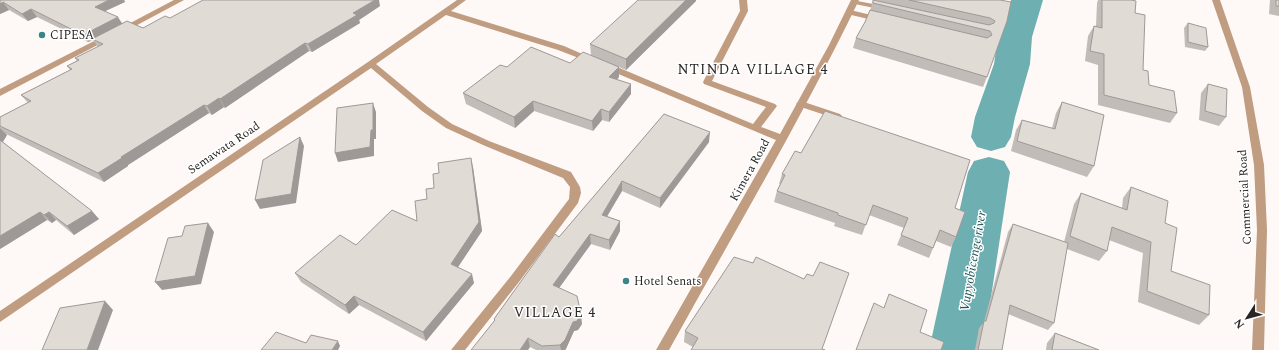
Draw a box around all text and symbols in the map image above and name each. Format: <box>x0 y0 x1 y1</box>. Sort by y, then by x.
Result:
place label: CIPESA <box>50 26 94 45</box>
marker: CIPESA <box>37 30 47 40</box>
district label: NTINDA VILLAGE 4 <box>677 59 829 80</box>
street label: Semawata Road <box>184 117 264 179</box>
street label: Kimera Road <box>725 135 775 205</box>
street label: Commercial Road <box>1233 149 1257 245</box>
water label: Vupyobicenge river <box>954 209 992 313</box>
place label: Hotel Senats <box>634 272 701 291</box>
marker: Hotel Senats <box>621 276 631 286</box>
north arrow <box>1227 298 1267 338</box>
district label: VILLAGE 4 <box>514 302 596 323</box>
text: N <box>1230 315 1249 332</box>

